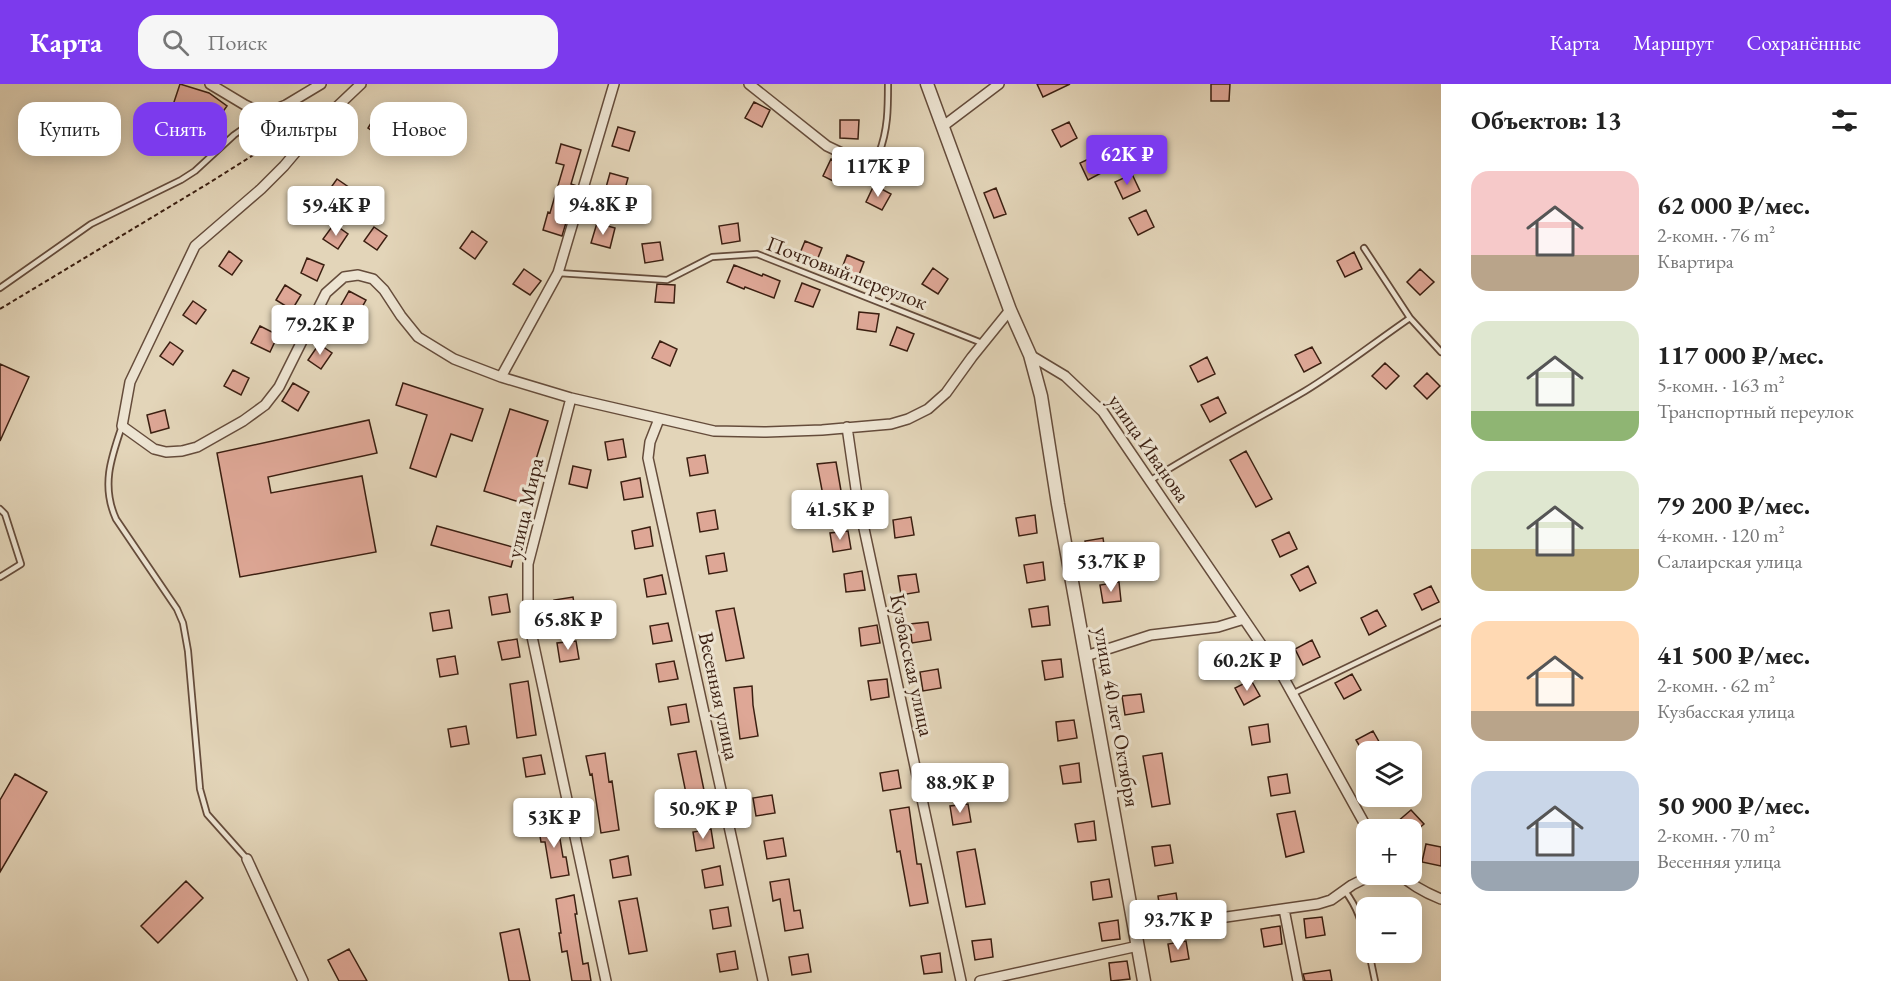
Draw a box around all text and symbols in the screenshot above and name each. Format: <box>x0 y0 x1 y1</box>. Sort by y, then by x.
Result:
search box <box>138 15 558 69</box>
text: Карта <box>30 24 102 60</box>
icon: search <box>159 26 192 59</box>
text: Поиск <box>207 28 267 57</box>
text: Карта <box>1550 29 1600 56</box>
text: Маршрут <box>1633 29 1714 56</box>
text: Сохранённые <box>1747 29 1861 56</box>
chip: Купить <box>18 102 121 156</box>
chip: Снять <box>133 102 227 156</box>
chip: Фильтры <box>239 102 358 156</box>
chip: Новое <box>370 102 467 156</box>
text: Объектов: 13 <box>1471 103 1622 137</box>
icon: filters <box>1828 104 1861 137</box>
pin: 62K ₽ <box>1085 135 1169 186</box>
text: 62K ₽ <box>1100 141 1154 167</box>
pin: 117K ₽ <box>829 147 927 198</box>
text: 117K ₽ <box>846 153 910 179</box>
pin: 94.8K ₽ <box>548 185 658 236</box>
pin: 59.4K ₽ <box>281 186 391 237</box>
text: 62 000 ₽/мес. <box>1657 188 1810 222</box>
text: 94.8K ₽ <box>569 191 637 217</box>
text: 59.4K ₽ <box>302 192 370 218</box>
icon: home <box>1519 195 1591 267</box>
text: 2-комн. · 76 m² <box>1657 222 1775 248</box>
street label: Почтовый переулок <box>763 229 932 316</box>
text: Квартира <box>1657 248 1734 274</box>
pin: 79.2K ₽ <box>265 305 375 356</box>
text: 79.2K ₽ <box>286 311 354 337</box>
text: 117 000 ₽/мес. <box>1657 338 1824 372</box>
icon: home <box>1519 345 1591 417</box>
text: 5-комн. · 163 m² <box>1657 372 1785 398</box>
street label: улица Иванова <box>1102 388 1197 508</box>
text: Транспортный переулок <box>1657 398 1854 424</box>
street label: улица Мира <box>500 455 549 561</box>
text: 79 200 ₽/мес. <box>1657 488 1810 522</box>
pin: 41.5K ₽ <box>785 490 895 541</box>
icon: home <box>1519 495 1591 567</box>
text: 41.5K ₽ <box>806 496 874 522</box>
text: 4-комн. · 120 m² <box>1657 522 1785 548</box>
pin: 53.7K ₽ <box>1056 542 1166 593</box>
text: 53.7K ₽ <box>1077 548 1145 574</box>
text: Салаирская улица <box>1657 548 1802 574</box>
street label: Кузбасская улица <box>884 591 941 739</box>
pin: 65.8K ₽ <box>513 600 623 651</box>
text: 65.8K ₽ <box>534 606 602 632</box>
street label: улица 40 лет Октября <box>1088 625 1147 809</box>
street label: Весенняя улица <box>693 629 746 763</box>
text: 41 500 ₽/мес. <box>1657 638 1810 672</box>
pin: 60.2K ₽ <box>1192 641 1302 692</box>
icon: home <box>1519 645 1591 717</box>
text: 60.2K ₽ <box>1213 647 1281 673</box>
text: 2-комн. · 62 m² <box>1657 672 1775 698</box>
text: Кузбасская улица <box>1657 698 1795 724</box>
map controls <box>1356 741 1422 963</box>
button: layers <box>1356 741 1422 807</box>
pin: 88.9K ₽ <box>905 763 1015 814</box>
text: 88.9K ₽ <box>926 769 994 795</box>
text: 50 900 ₽/мес. <box>1657 788 1810 822</box>
pin: 50.9K ₽ <box>648 789 758 840</box>
text: 50.9K ₽ <box>669 795 737 821</box>
icon: home <box>1519 795 1591 867</box>
pin: 53K ₽ <box>512 798 596 849</box>
text: 53K ₽ <box>527 804 581 830</box>
button: + <box>1356 819 1422 885</box>
text: 2-комн. · 70 m² <box>1657 822 1775 848</box>
text: Весенняя улица <box>1657 848 1781 874</box>
button: − <box>1356 897 1422 963</box>
pin: 93.7K ₽ <box>1123 900 1233 951</box>
text: 93.7K ₽ <box>1144 906 1212 932</box>

